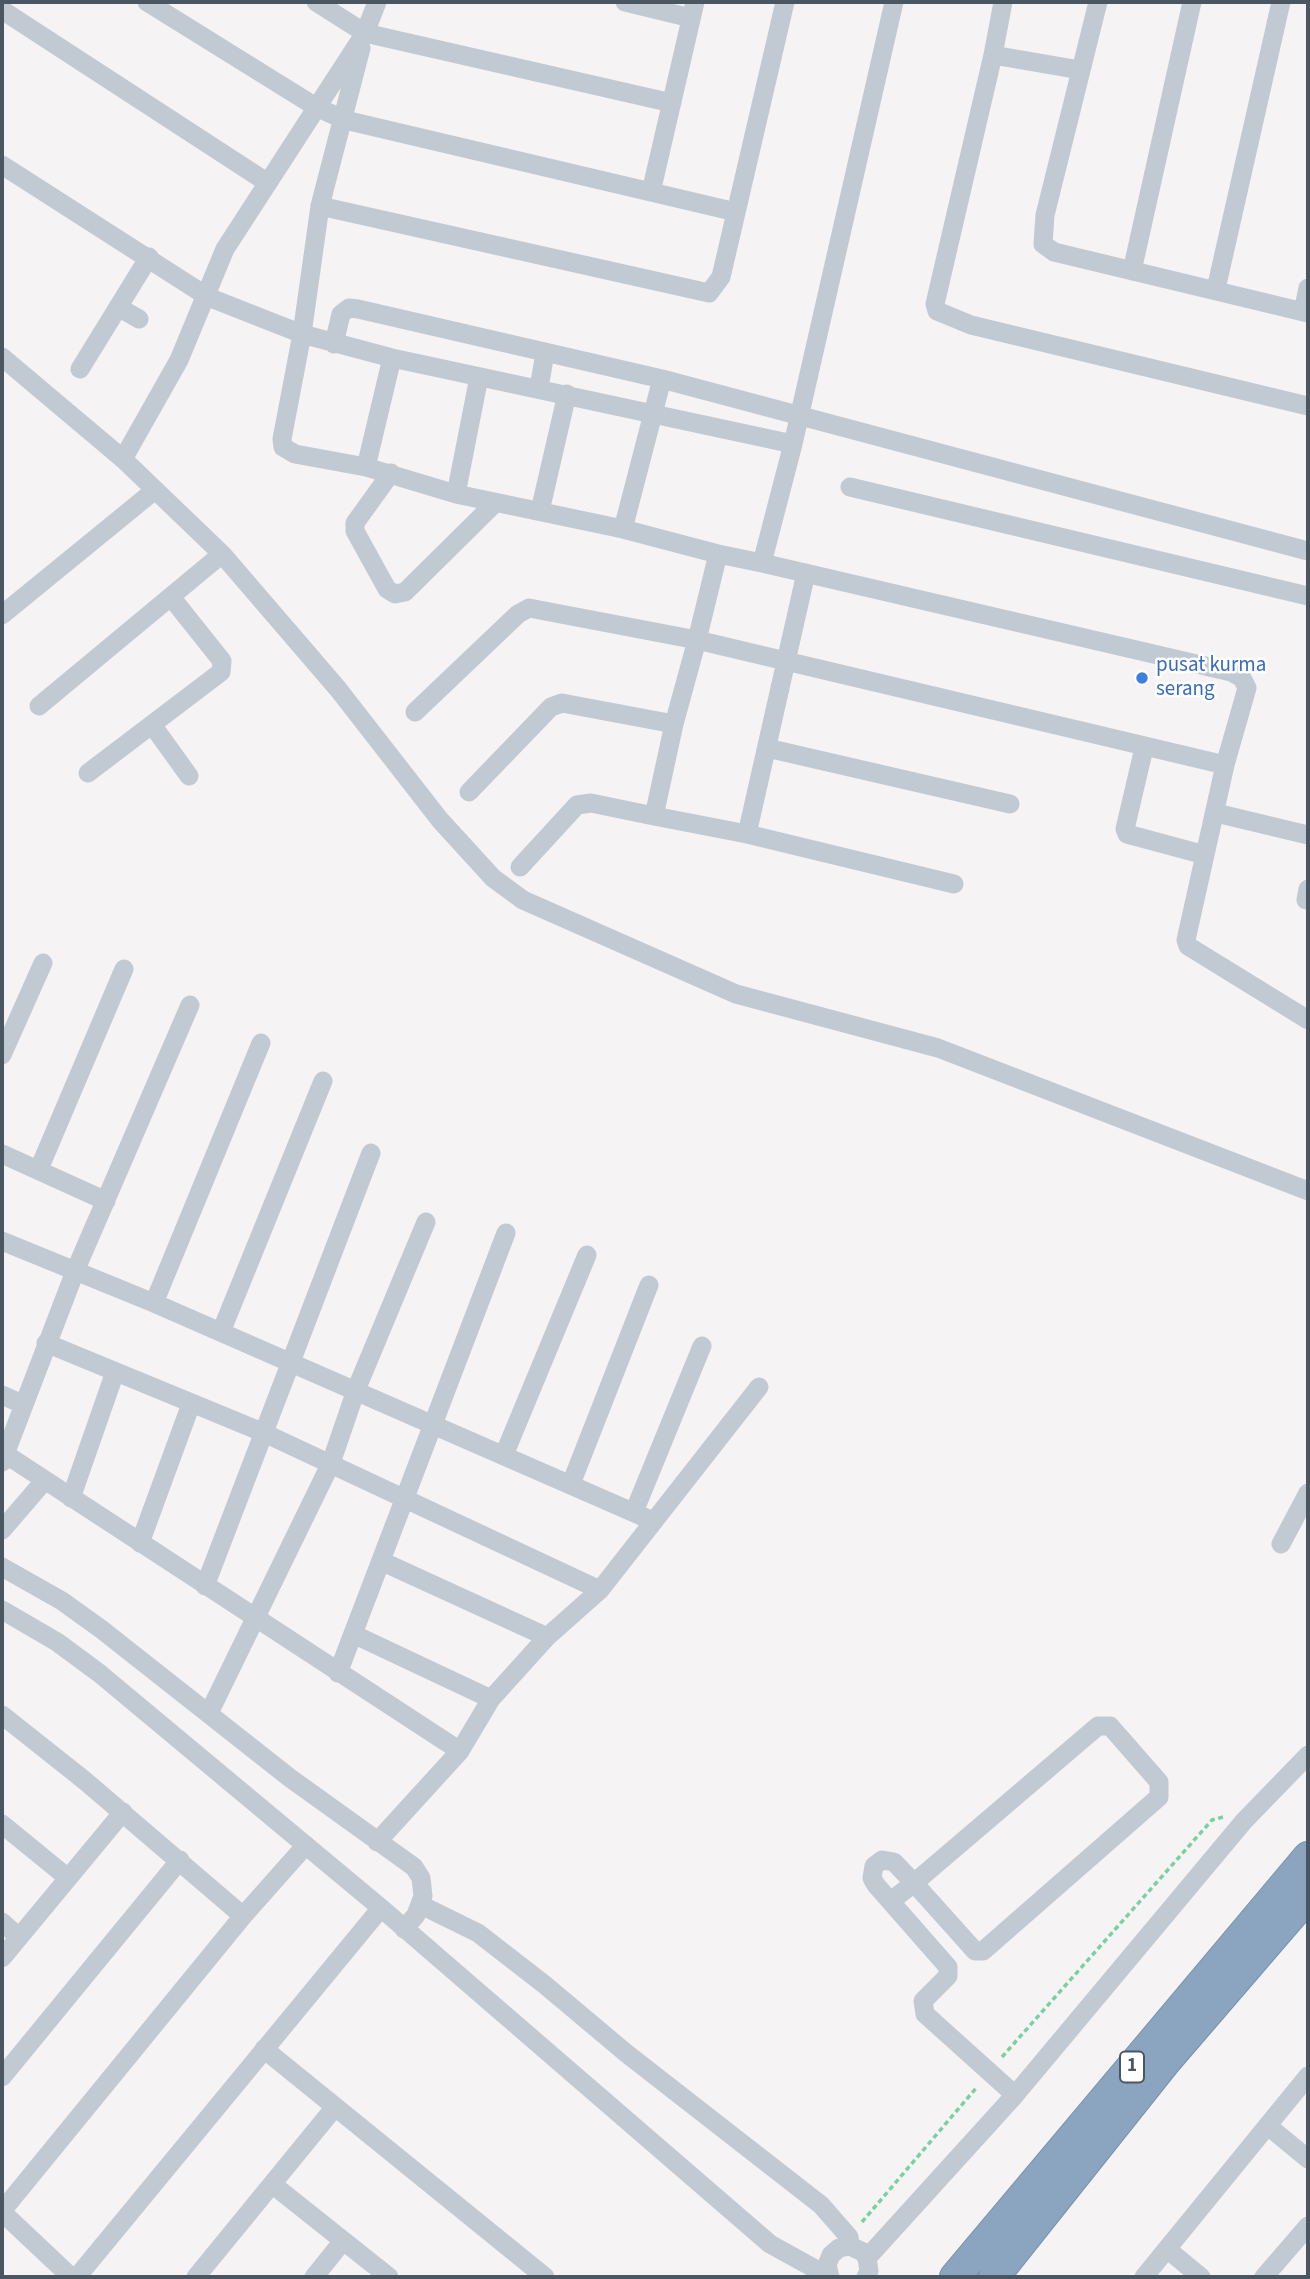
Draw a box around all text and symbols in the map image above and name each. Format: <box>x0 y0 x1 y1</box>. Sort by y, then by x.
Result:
place label: pusat kurma serang <box>1156 653 1266 703</box>
marker: pusat kurma serang <box>1134 670 1150 686</box>
road number: 1 <box>1120 2052 1144 2082</box>

